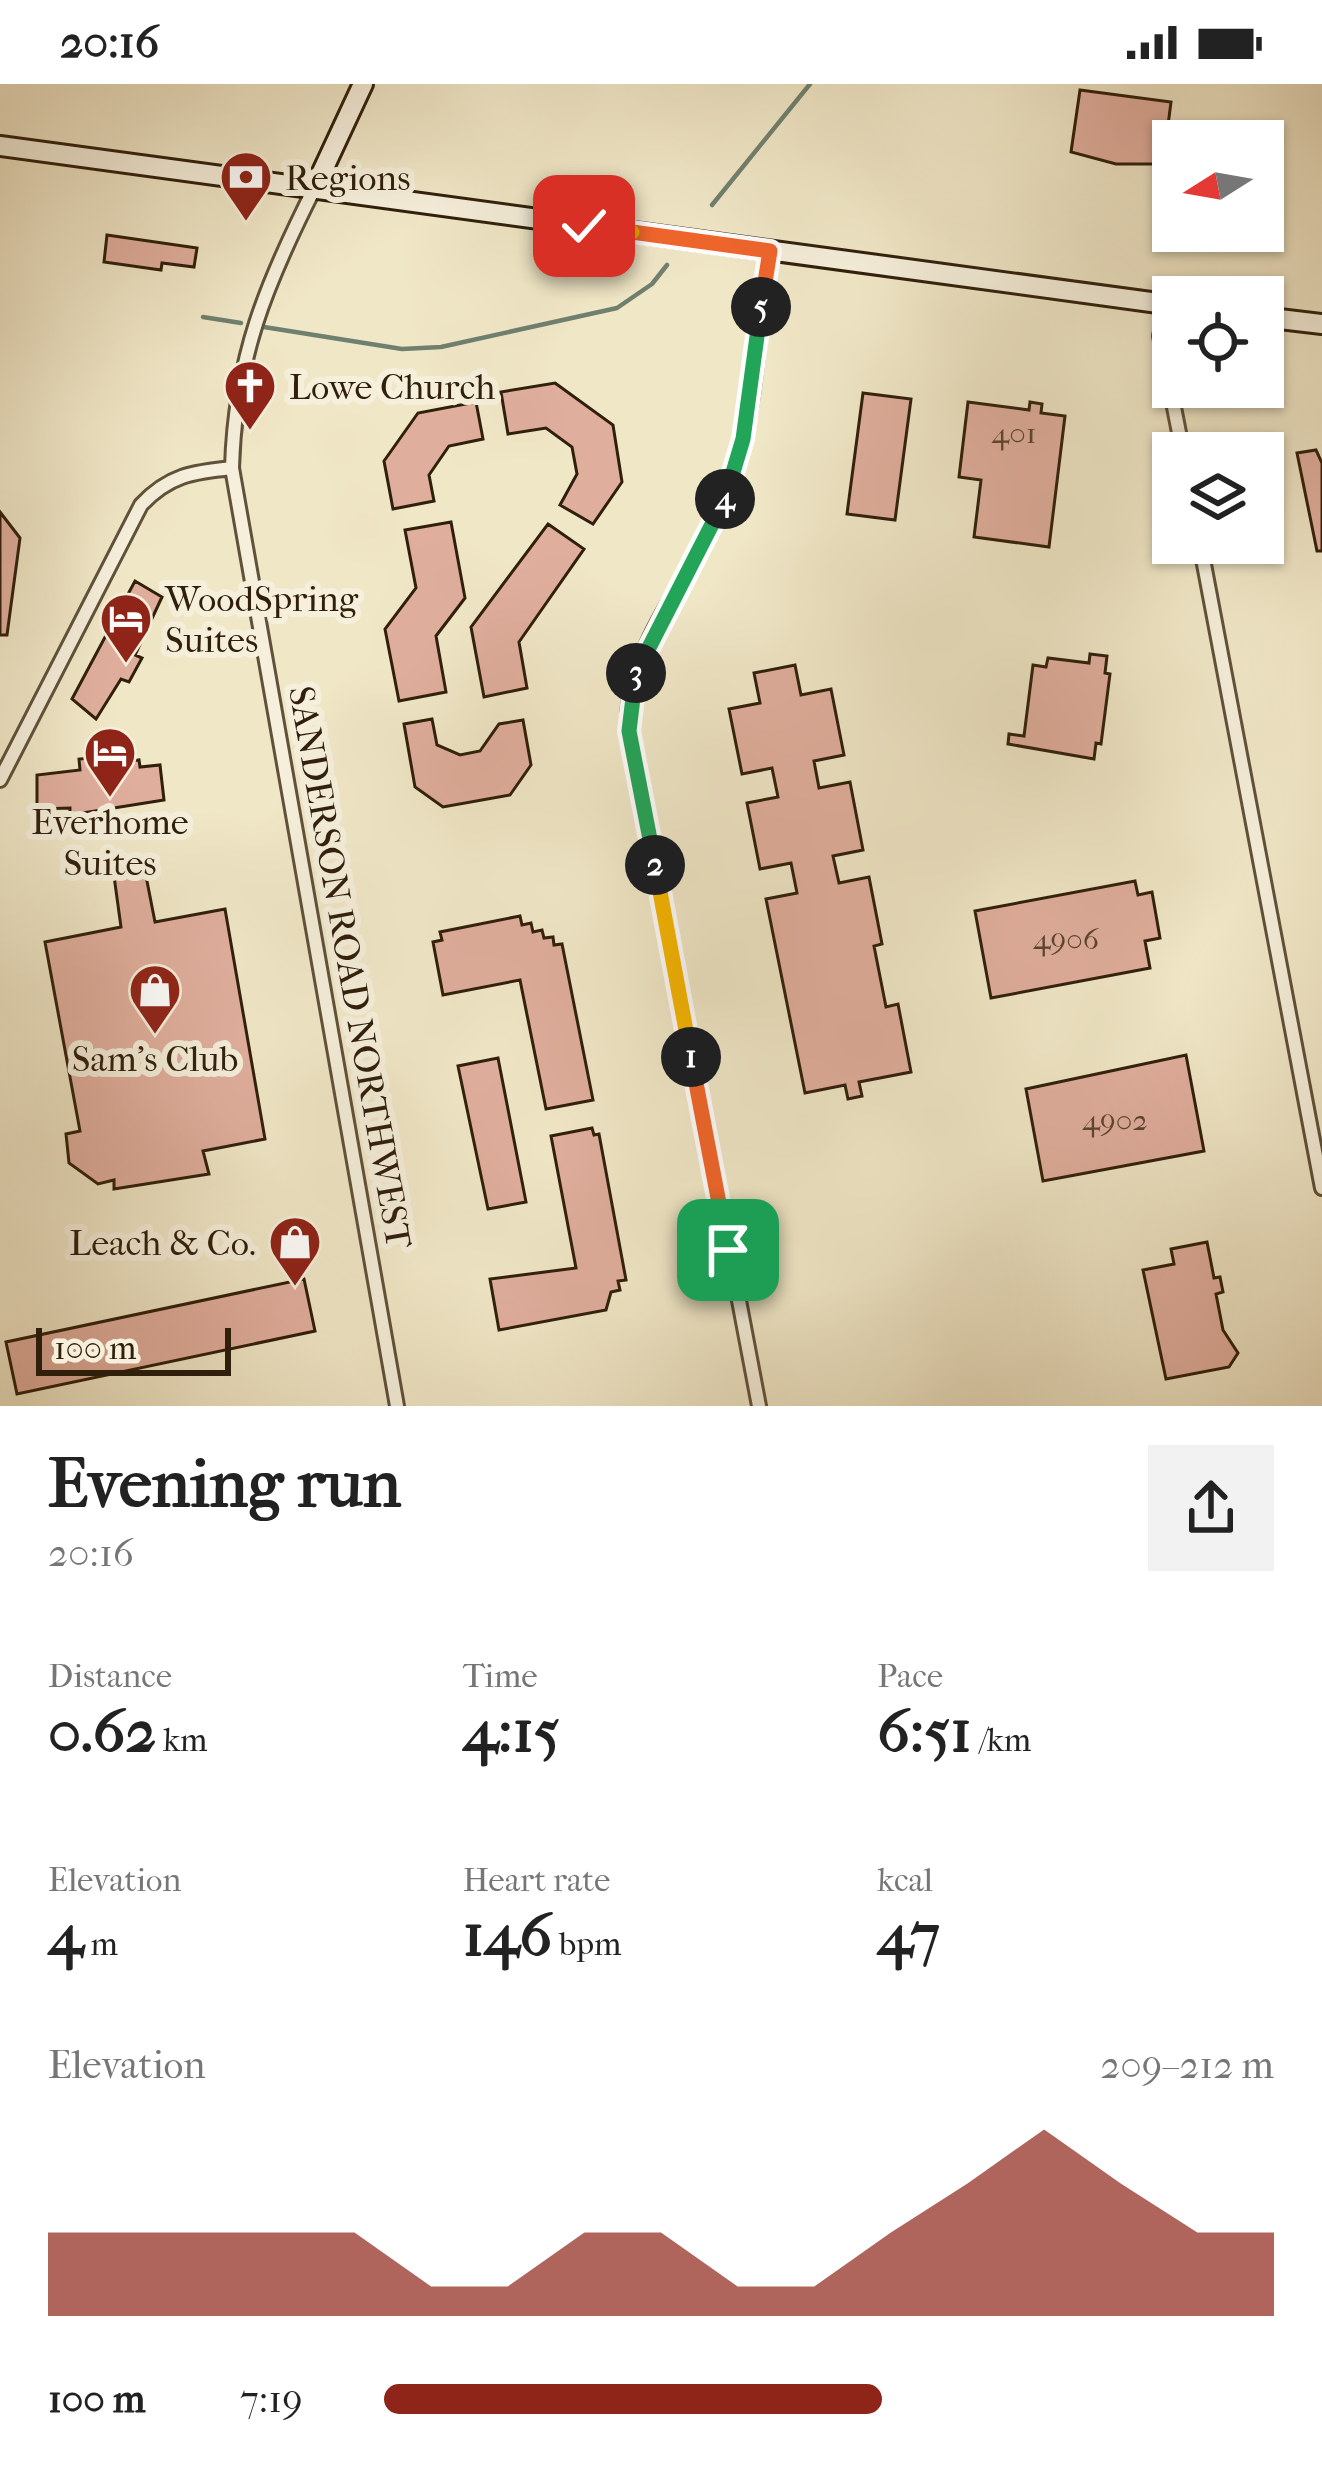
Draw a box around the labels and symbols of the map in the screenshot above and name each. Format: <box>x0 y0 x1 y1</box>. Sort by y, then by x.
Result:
north arrow <box>1152 120 1284 252</box>
bank icon: Regions <box>218 149 274 223</box>
place label: Regions <box>285 157 410 199</box>
pin <box>533 175 635 277</box>
pin: 5 <box>731 277 791 337</box>
church icon: Lowe Church <box>222 358 278 432</box>
place label: Lowe Church <box>289 366 496 408</box>
house number: 401 <box>992 416 1036 451</box>
pin: 4 <box>695 469 755 529</box>
place label: WoodSpring Suites <box>164 578 359 661</box>
hotel icon: WoodSpring Suites <box>98 591 154 665</box>
pin: 3 <box>606 643 666 703</box>
street label: SANDERSON ROAD NORTHWEST <box>280 683 420 1252</box>
hotel icon: Everhome Suites <box>82 725 138 799</box>
place label: Everhome Suites <box>31 801 189 884</box>
pin: 2 <box>625 835 685 895</box>
house number: 4906 <box>1033 922 1100 957</box>
shop icon: Sam's Club <box>127 962 183 1036</box>
pin: 1 <box>661 1027 721 1087</box>
place label: Sam's Club <box>72 1038 238 1080</box>
house number: 4902 <box>1082 1103 1148 1138</box>
pin <box>677 1199 779 1301</box>
shop icon: Leach & Co. <box>267 1214 323 1288</box>
place label: Leach & Co. <box>69 1222 256 1264</box>
scale bar <box>36 1322 231 1375</box>

